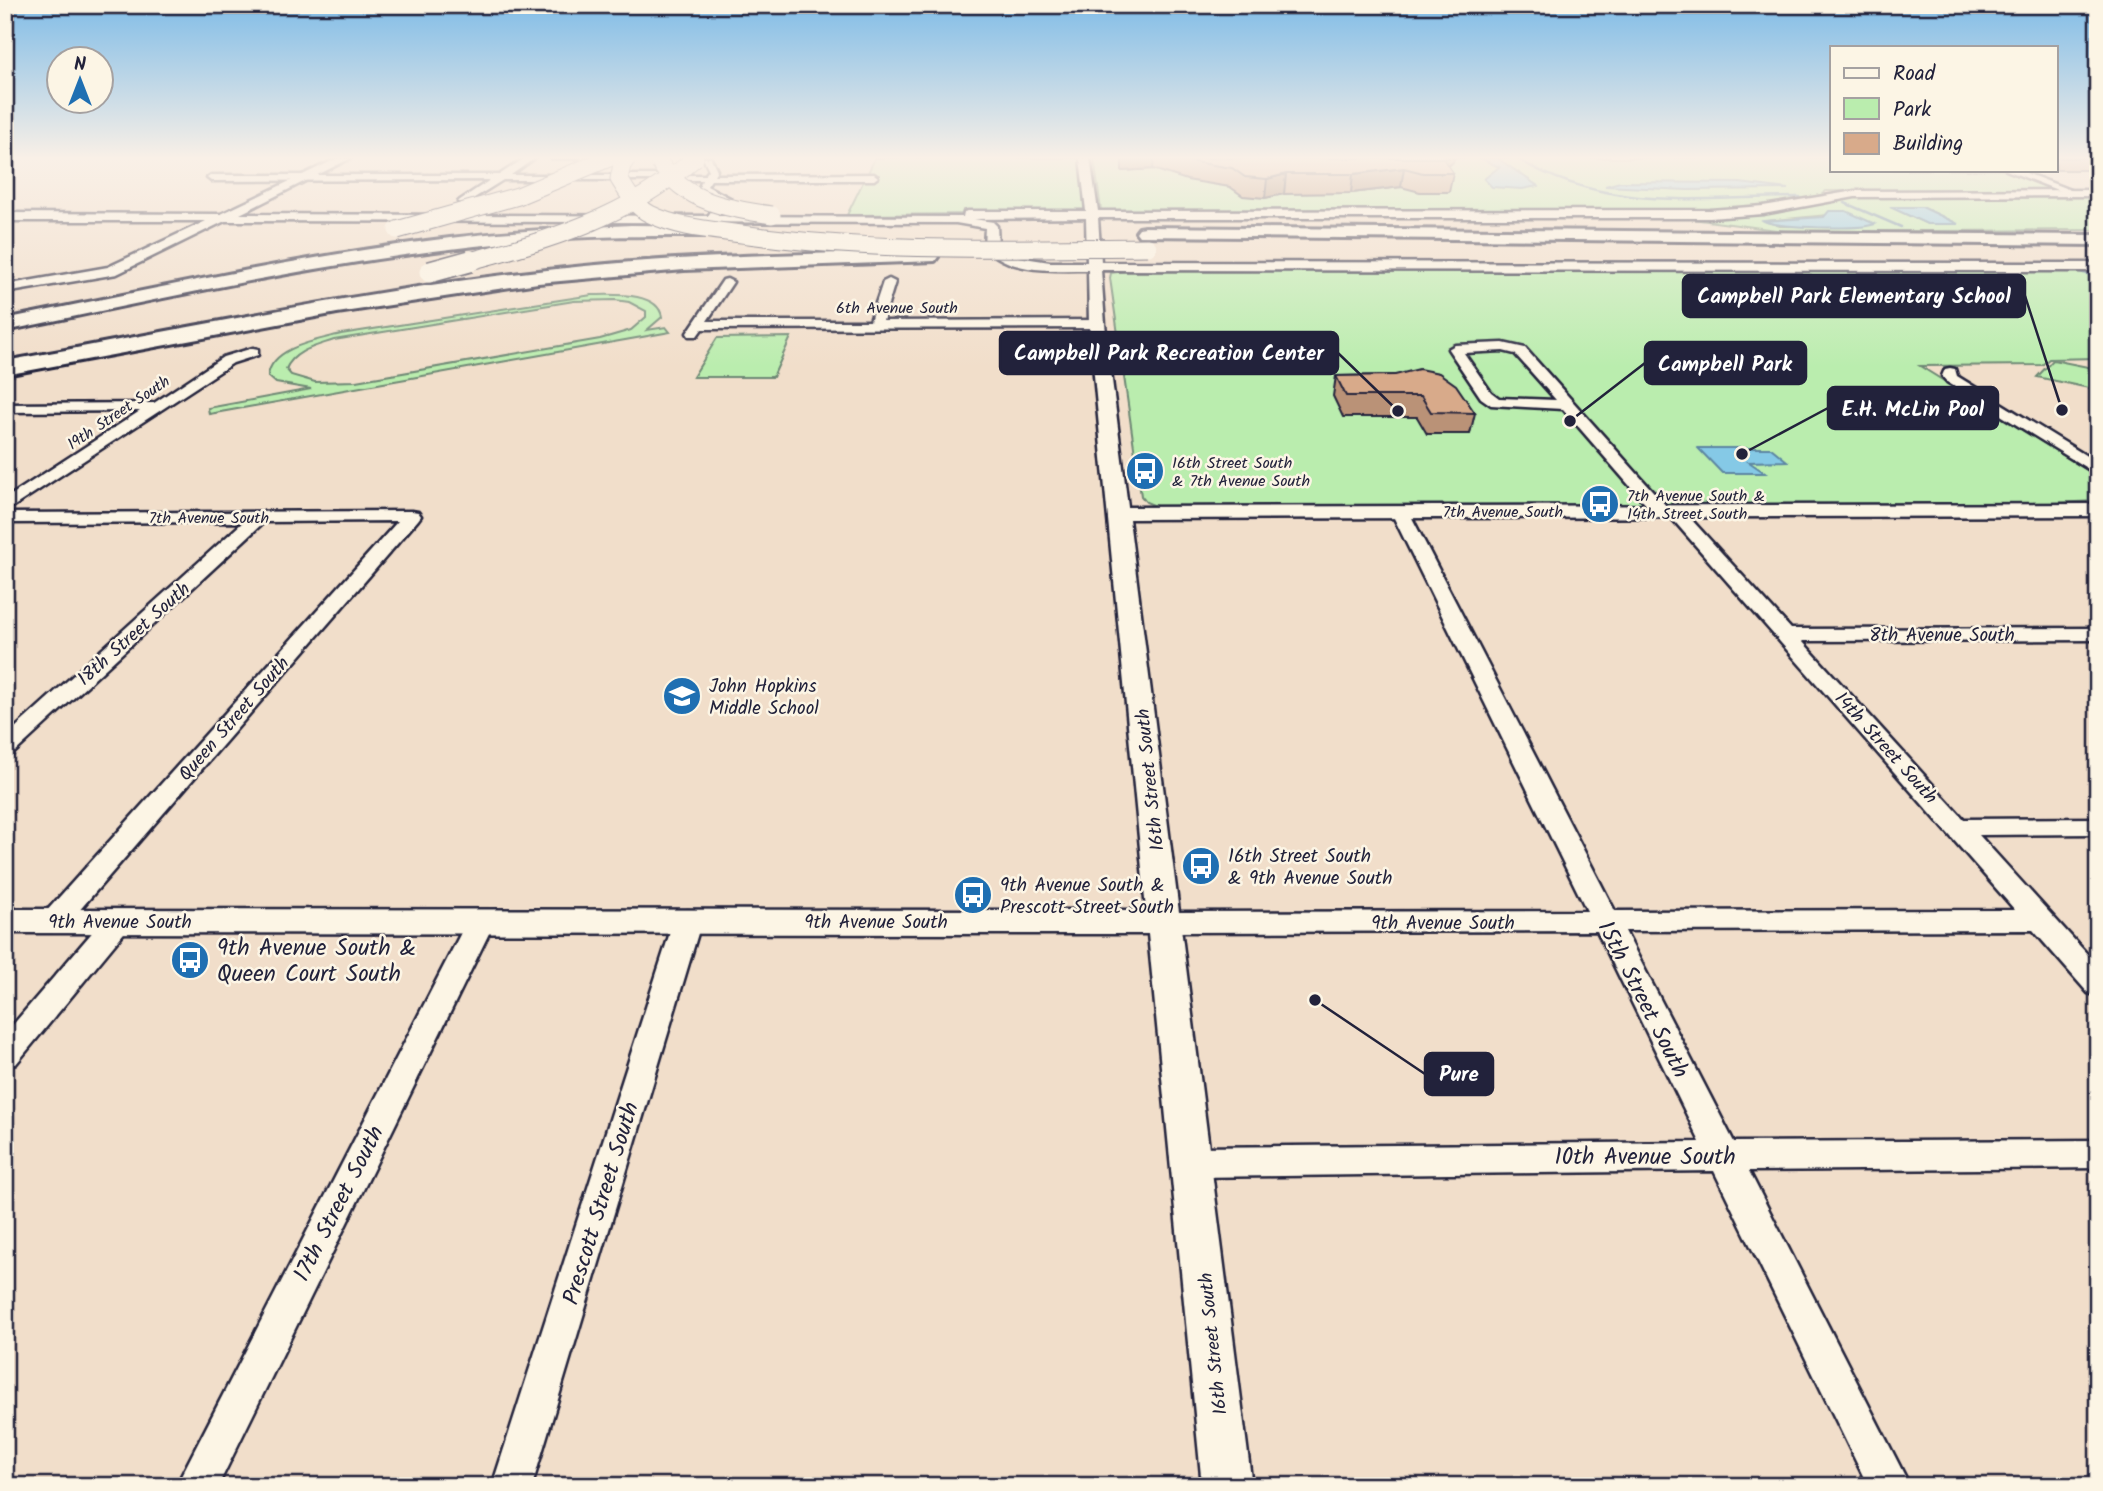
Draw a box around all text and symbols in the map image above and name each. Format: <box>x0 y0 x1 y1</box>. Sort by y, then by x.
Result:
north arrow <box>46 46 116 116</box>
legend <box>1830 46 2058 172</box>
text: N <box>74 50 86 80</box>
text: Road <box>1893 58 1936 91</box>
text: Park <box>1893 94 1931 127</box>
text: Building <box>1893 128 1963 161</box>
callout: Campbell Park Elementary School <box>1683 275 2025 317</box>
text: Campbell Park Elementary School <box>1697 281 2011 314</box>
street label: 6th Avenue South <box>836 296 958 321</box>
callout: Campbell Park Recreation Center <box>1000 332 1338 374</box>
text: Campbell Park Recreation Center <box>1014 338 1325 371</box>
callout: Campbell Park <box>1645 342 1806 384</box>
text: Campbell Park <box>1658 349 1793 382</box>
street label: 19th Street South <box>62 370 175 457</box>
callout: E.H. McLin Pool <box>1828 387 1998 429</box>
text: E.H. McLin Pool <box>1842 394 1985 427</box>
bus stop icon: 16th Street South & 7th Avenue South <box>1124 450 1166 492</box>
place label: 16th Street South & 7th Avenue South <box>1172 451 1310 494</box>
bus stop icon: 7th Avenue South & 14th Street South <box>1579 483 1621 525</box>
place label: 7th Avenue South & 14th Street South <box>1627 484 1765 527</box>
street label: 7th Avenue South <box>1443 500 1563 525</box>
street label: 7th Avenue South <box>149 506 269 531</box>
street label: 18th Street South <box>71 575 198 694</box>
street label: 8th Avenue South <box>1869 621 2015 651</box>
street label: Queen Street South <box>172 650 297 789</box>
place label: John Hopkins Middle School <box>709 672 819 724</box>
school or university icon: John Hopkins Middle School <box>661 675 703 717</box>
street label: 14th Street South <box>1827 685 1944 811</box>
street label: 16th Street South <box>1129 707 1173 852</box>
place label: 16th Street South & 9th Avenue South <box>1228 842 1392 894</box>
bus stop icon: 16th Street South & 9th Avenue South <box>1180 845 1222 887</box>
place label: 9th Avenue South & Prescott Street South <box>1000 871 1174 923</box>
bus stop icon: 9th Avenue South & Prescott Street South <box>952 874 994 916</box>
street label: 9th Avenue South <box>48 908 192 938</box>
street label: 9th Avenue South <box>804 908 948 938</box>
street label: 9th Avenue South <box>1371 909 1515 939</box>
street label: 15th Street South <box>1587 915 1697 1085</box>
place label: 9th Avenue South & Queen Court South <box>217 931 416 993</box>
bus stop icon: 9th Avenue South & Queen Court South <box>169 939 211 981</box>
callout: Pure <box>1425 1053 1493 1095</box>
text: Pure <box>1439 1059 1479 1092</box>
street label: Prescott Street South <box>554 1098 650 1309</box>
street label: 17th Street South <box>285 1120 395 1288</box>
street label: 10th Avenue South <box>1554 1140 1736 1176</box>
street label: 16th Street South <box>1192 1271 1236 1416</box>

